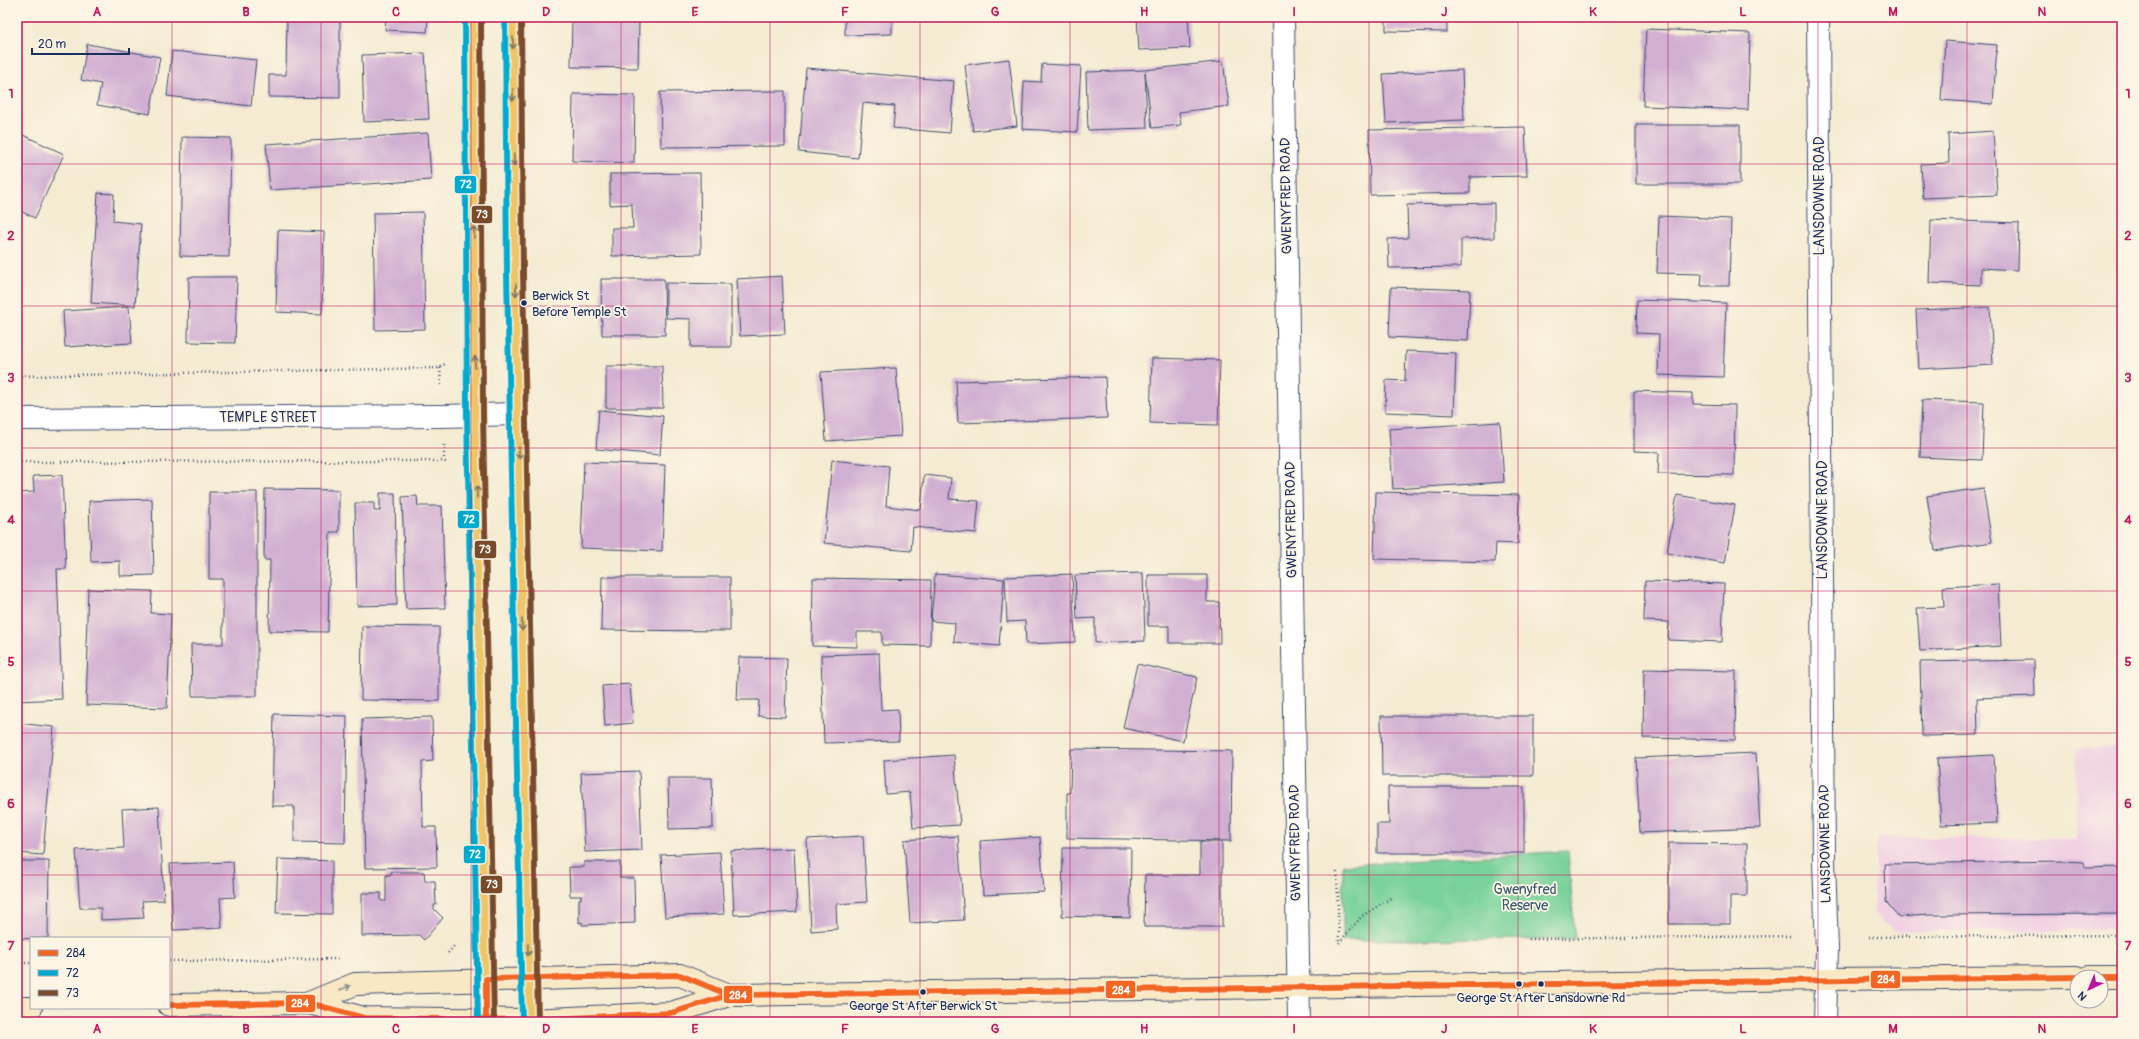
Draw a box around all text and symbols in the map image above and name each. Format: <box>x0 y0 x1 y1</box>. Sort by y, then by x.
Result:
text: A <box>93 4 102 20</box>
text: B <box>242 4 250 20</box>
text: C <box>392 4 400 20</box>
text: D <box>542 4 550 20</box>
text: E <box>692 4 699 20</box>
text: F <box>841 4 849 20</box>
text: G <box>991 4 1000 20</box>
text: H <box>1140 4 1148 20</box>
text: I <box>1292 4 1296 20</box>
text: J <box>1441 4 1447 20</box>
text: K <box>1589 4 1597 20</box>
text: L <box>1739 4 1747 20</box>
text: M <box>1888 4 1898 20</box>
text: N <box>2038 4 2047 20</box>
scale bar <box>32 30 129 56</box>
one-way arrow <box>509 36 517 49</box>
text: 20 m <box>38 37 67 52</box>
text: 1 <box>8 86 14 102</box>
text: 1 <box>2125 86 2131 102</box>
one-way arrow <box>510 88 517 101</box>
street label: LANSDOWNE ROAD <box>1811 136 1828 255</box>
street label: GWENYFRED ROAD <box>1276 137 1296 255</box>
one-way arrow <box>510 153 518 166</box>
line badge: 72 <box>454 175 477 194</box>
text: 72 <box>460 178 472 191</box>
line badge: 73 <box>471 205 493 224</box>
text: 73 <box>476 208 488 221</box>
one-way arrow <box>470 226 478 239</box>
text: 2 <box>7 228 15 244</box>
text: 2 <box>2124 228 2132 244</box>
one-way arrow <box>512 283 520 296</box>
place label: Berwick St Before Temple St <box>532 288 627 320</box>
marker: Berwick St Before Temple St <box>519 298 529 308</box>
one-way arrow <box>471 356 479 369</box>
text: 3 <box>7 370 15 386</box>
text: 3 <box>2124 370 2132 386</box>
street label: TEMPLE STREET <box>219 409 317 426</box>
one-way arrow <box>515 446 523 459</box>
street label: LANSDOWNE ROAD <box>1814 460 1831 579</box>
street label: GWENYFRED ROAD <box>1281 461 1301 579</box>
one-way arrow <box>473 486 480 499</box>
line badge: 72 <box>457 510 480 529</box>
text: 4 <box>7 512 15 528</box>
text: 4 <box>2124 512 2132 528</box>
text: 72 <box>463 513 475 526</box>
line badge: 73 <box>474 540 497 559</box>
text: 73 <box>479 543 491 556</box>
one-way arrow <box>519 618 526 631</box>
text: 5 <box>7 654 15 670</box>
text: 5 <box>2124 654 2132 670</box>
street label: GWENYFRED ROAD <box>1285 784 1305 902</box>
street label: LANSDOWNE ROAD <box>1815 784 1835 904</box>
text: 6 <box>7 796 15 812</box>
text: 6 <box>2124 796 2132 812</box>
line badge: 72 <box>463 845 486 864</box>
text: 72 <box>469 848 481 861</box>
line badge: 73 <box>480 875 503 894</box>
text: 73 <box>486 878 498 891</box>
park label: Gwenyfred Reserve <box>1493 881 1557 914</box>
legend <box>30 937 170 1009</box>
text: 7 <box>8 938 15 954</box>
text: 7 <box>2125 938 2132 954</box>
one-way arrow <box>524 943 532 956</box>
text: 284 <box>66 946 86 961</box>
text: 72 <box>66 966 79 981</box>
north arrow <box>2069 969 2109 1009</box>
line badge: 284 <box>1870 970 1901 989</box>
text: 284 <box>1877 973 1896 986</box>
unlabelled marker <box>1514 979 1524 989</box>
marker: George St After Lansdowne Rd <box>1536 979 1546 989</box>
line badge: 284 <box>1105 980 1136 999</box>
one-way arrow <box>338 984 350 992</box>
text: 284 <box>1112 984 1131 997</box>
line badge: 284 <box>723 985 753 1004</box>
text: 73 <box>66 986 79 1001</box>
marker: George St After Berwick St <box>918 987 928 997</box>
text: N <box>2075 988 2090 1003</box>
text: 284 <box>729 989 748 1002</box>
place label: George St After Lansdowne Rd <box>1456 990 1626 1006</box>
line badge: 284 <box>285 994 316 1013</box>
text: 284 <box>291 997 310 1010</box>
place label: George St After Berwick St <box>849 998 998 1014</box>
text: A <box>93 1021 102 1037</box>
text: B <box>242 1021 250 1037</box>
text: C <box>392 1021 400 1037</box>
text: D <box>542 1021 550 1037</box>
text: E <box>692 1021 699 1037</box>
text: F <box>841 1021 849 1037</box>
text: G <box>991 1021 1000 1037</box>
text: H <box>1140 1021 1148 1037</box>
text: I <box>1292 1021 1296 1037</box>
text: J <box>1441 1021 1447 1037</box>
text: K <box>1589 1021 1597 1037</box>
text: L <box>1739 1021 1747 1037</box>
text: M <box>1888 1021 1898 1037</box>
text: N <box>2038 1021 2047 1037</box>

